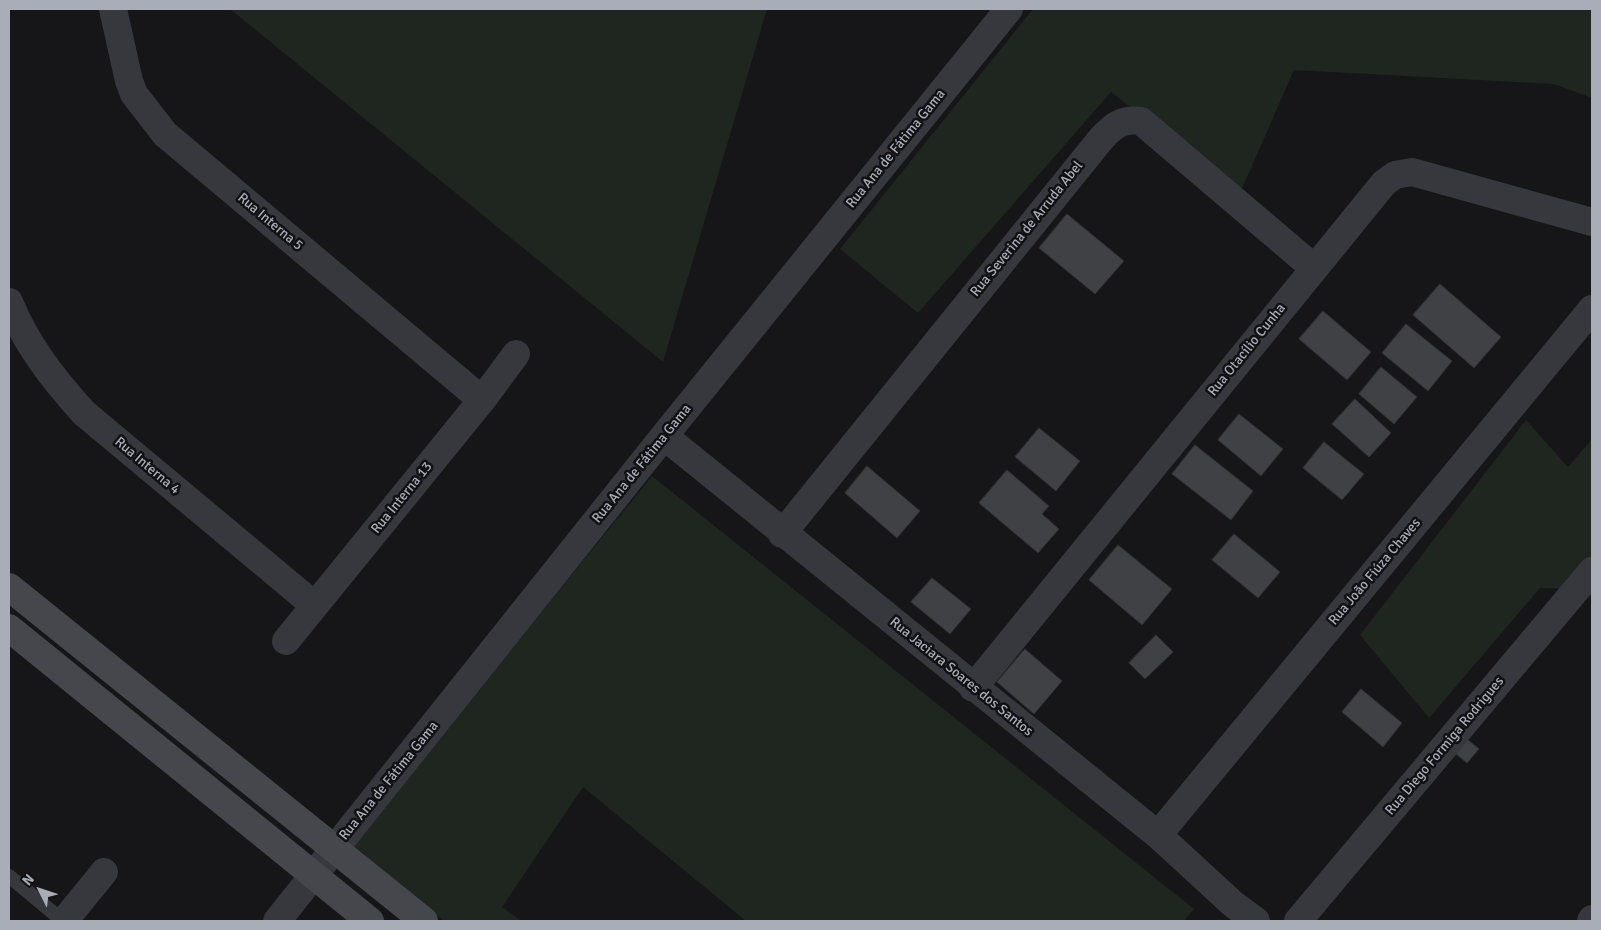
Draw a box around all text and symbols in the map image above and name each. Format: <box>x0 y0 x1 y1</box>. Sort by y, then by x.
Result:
street label: Rua Ana de Fátima Gama <box>843 86 949 212</box>
street label: Rua Severina de Arruda Abel <box>967 158 1087 300</box>
street label: Rua Interna 5 <box>234 190 306 254</box>
street label: Rua Otacílio Cunha <box>1205 300 1289 400</box>
street label: Rua Ana de Fátima Gama <box>589 401 695 527</box>
street label: Rua Interna 4 <box>111 434 183 498</box>
street label: Rua Interna 13 <box>368 459 436 537</box>
street label: Rua João Fiúza Chaves <box>1325 515 1425 629</box>
street label: Rua Jaciara Soares dos Santos <box>886 614 1036 740</box>
street label: Rua Diego Formiga Rodrigues <box>1382 673 1508 819</box>
street label: Rua Ana de Fátima Gama <box>336 718 442 844</box>
north arrow <box>15 865 65 915</box>
text: N <box>19 871 38 889</box>

